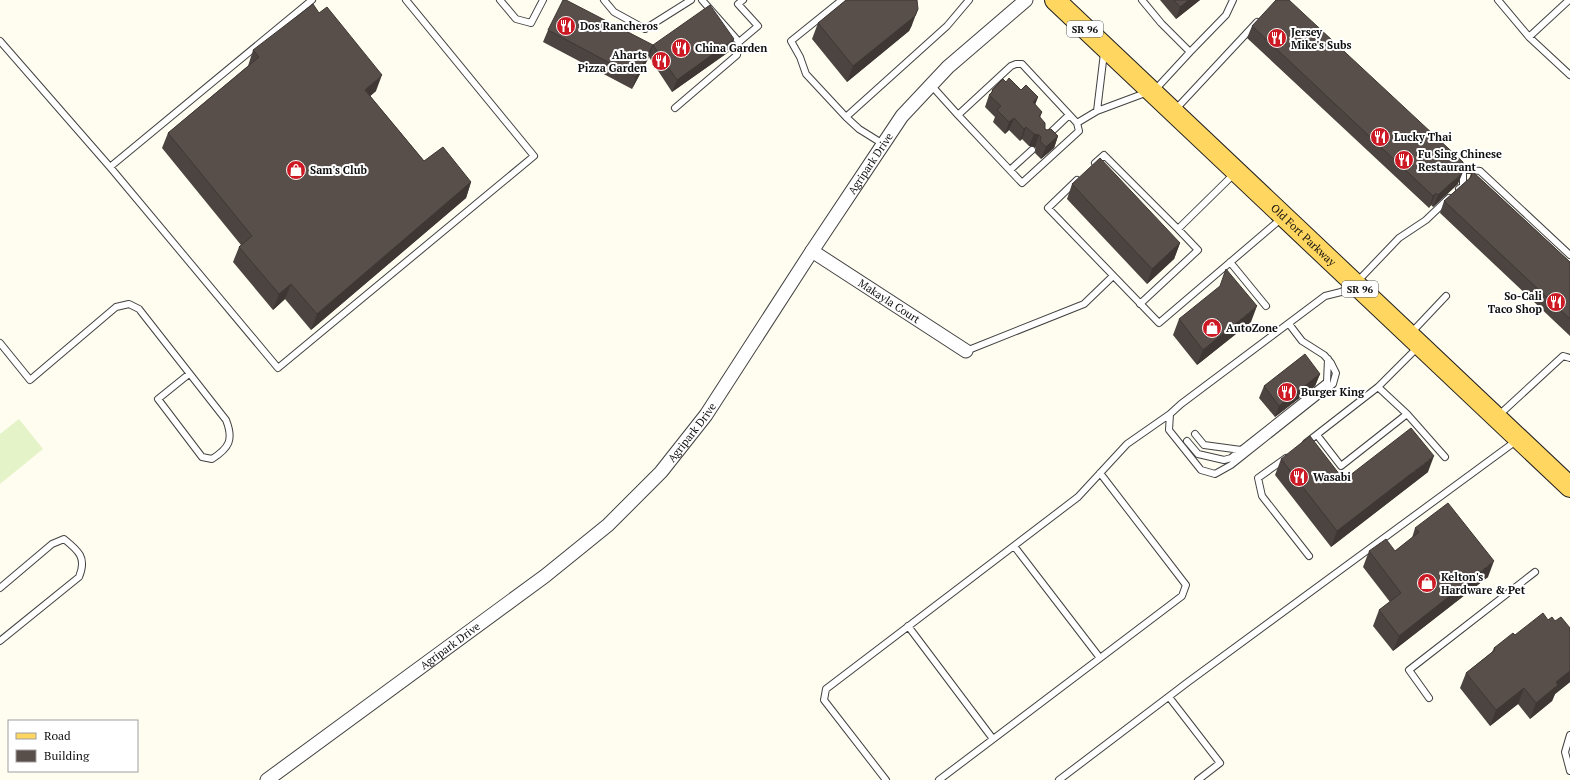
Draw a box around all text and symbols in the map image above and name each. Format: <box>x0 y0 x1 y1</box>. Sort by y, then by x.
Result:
restaurant icon: Dos Rancheros <box>555 15 577 37</box>
place label: Dos Rancheros <box>580 19 658 33</box>
road number: SR 96 <box>1067 21 1103 37</box>
place label: Jersey Mike's Subs <box>1291 25 1351 52</box>
restaurant icon: Jersey Mike's Subs <box>1266 27 1288 49</box>
restaurant icon: China Garden <box>670 37 692 59</box>
place label: China Garden <box>695 41 767 55</box>
place label: Aharts Pizza Garden <box>578 48 647 75</box>
restaurant icon: Aharts Pizza Garden <box>650 50 672 72</box>
restaurant icon: Lucky Thai <box>1369 126 1391 148</box>
street label: Agripark Drive <box>845 130 896 197</box>
place label: Lucky Thai <box>1394 130 1452 144</box>
place label: Fu Sing Chinese Restaurant <box>1418 147 1502 174</box>
restaurant icon: Fu Sing Chinese Restaurant <box>1393 149 1415 171</box>
shop icon: Sam's Club <box>285 159 307 181</box>
place label: Sam's Club <box>310 163 368 177</box>
street label: Old Fort Parkway <box>1268 201 1339 269</box>
street label: Makayla Court <box>856 276 923 326</box>
road number: SR 96 <box>1342 281 1378 297</box>
place label: So-Cali Taco Shop <box>1488 289 1542 316</box>
restaurant icon: So-Cali Taco Shop <box>1545 291 1567 313</box>
shop icon: AutoZone <box>1201 317 1223 339</box>
place label: AutoZone <box>1226 321 1278 335</box>
restaurant icon: Burger King <box>1276 381 1298 403</box>
place label: Burger King <box>1301 385 1365 399</box>
street label: Agripark Drive <box>665 400 719 465</box>
restaurant icon: Wasabi <box>1288 466 1310 488</box>
place label: Wasabi <box>1313 470 1351 484</box>
place label: Kelton's Hardware & Pet <box>1441 570 1526 597</box>
shop icon: Kelton's Hardware & Pet <box>1416 572 1438 594</box>
street label: Agripark Drive <box>417 619 483 672</box>
legend <box>8 720 138 772</box>
text: Road <box>44 728 71 743</box>
text: Building <box>44 748 90 763</box>

